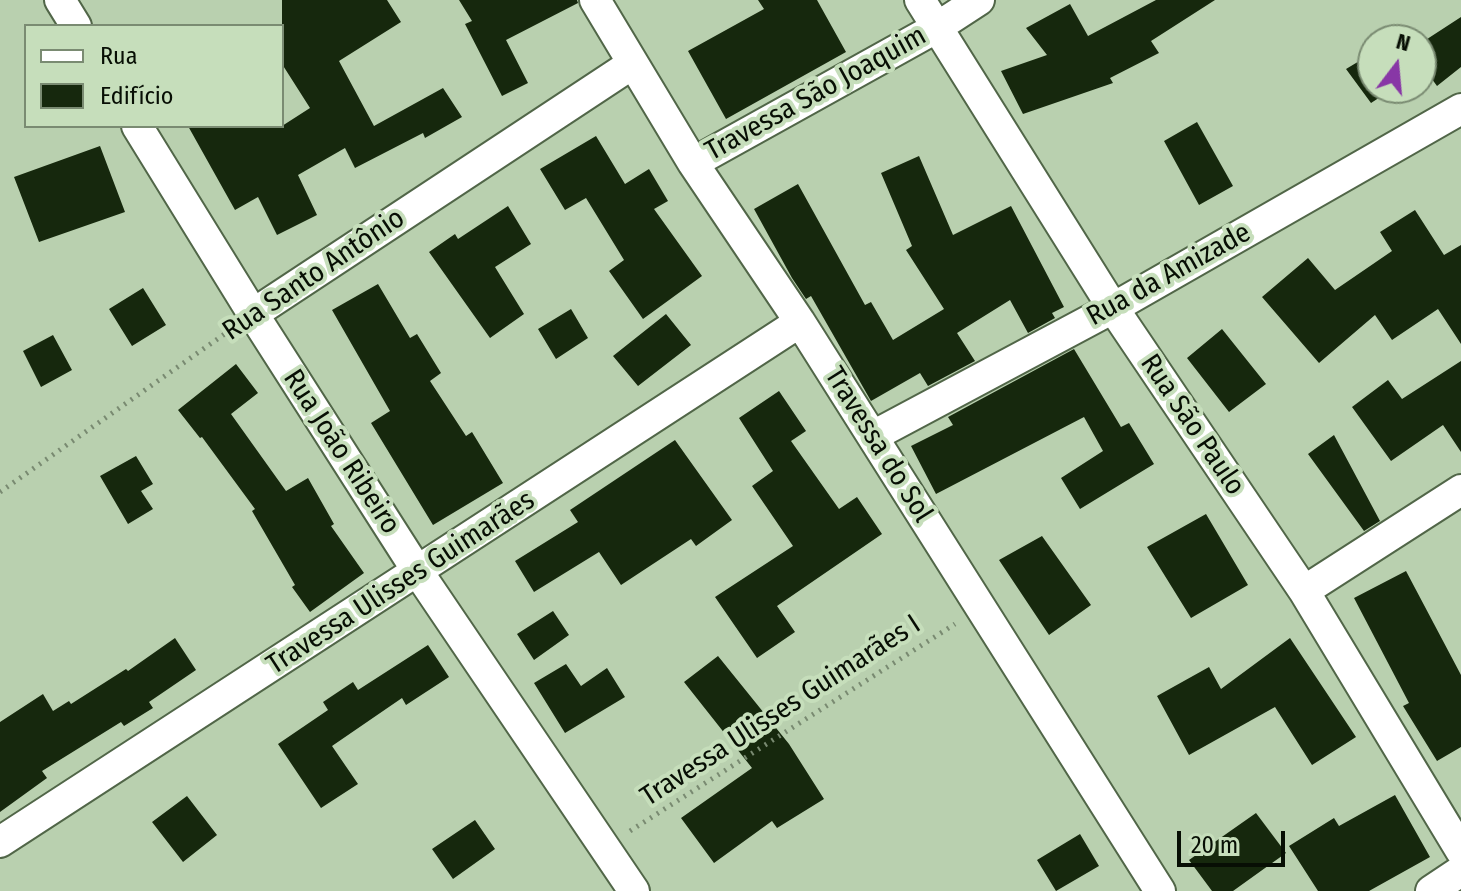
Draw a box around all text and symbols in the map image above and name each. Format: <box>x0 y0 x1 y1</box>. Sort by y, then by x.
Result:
street label: Travessa São Joaquim <box>700 19 932 169</box>
legend <box>24 24 284 128</box>
north arrow <box>1357 24 1437 104</box>
text: N <box>1393 28 1413 57</box>
text: Rua <box>100 42 137 70</box>
text: Edifício <box>100 82 173 110</box>
street label: Rua Santo Antônio <box>217 202 411 348</box>
street label: Rua da Amizade <box>1081 216 1257 334</box>
street label: Rua São Paulo <box>1133 348 1251 502</box>
street label: Travessa do Sol <box>817 361 939 529</box>
street label: Rua João Ribeiro <box>275 364 407 540</box>
street label: Travessa Ulisses Guimarães <box>261 484 541 682</box>
street label: Travessa Ulisses Guimarães I <box>635 608 927 814</box>
scale bar <box>1181 815 1289 865</box>
text: 20 m <box>1191 831 1238 859</box>

